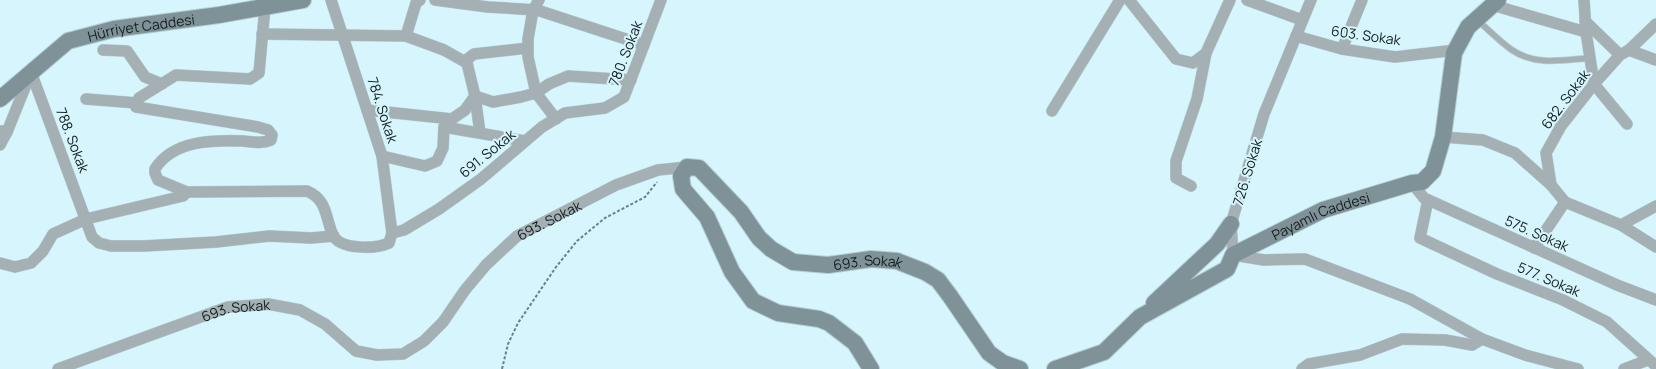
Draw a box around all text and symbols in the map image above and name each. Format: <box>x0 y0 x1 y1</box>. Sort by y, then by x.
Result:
street label: Hürriyet Caddesi <box>85 9 196 45</box>
street label: 780. Sokak <box>604 17 647 88</box>
street label: 603. Sokak <box>1330 21 1403 49</box>
street label: 682. Sokak <box>1536 65 1594 133</box>
street label: 784. Sokak <box>363 75 403 146</box>
street label: 788. Sokak <box>52 105 94 176</box>
street label: 691. Sokak <box>455 124 520 181</box>
street label: 726. Sokak <box>1228 135 1266 208</box>
street label: Payamlı Caddesi <box>1268 187 1372 244</box>
street label: 693. Sokak <box>513 195 585 244</box>
street label: 575. Sokak <box>1502 210 1573 256</box>
street label: 693. Sokak <box>832 249 907 274</box>
street label: 577. Sokak <box>1515 257 1584 301</box>
street label: 693. Sokak <box>198 294 272 325</box>

